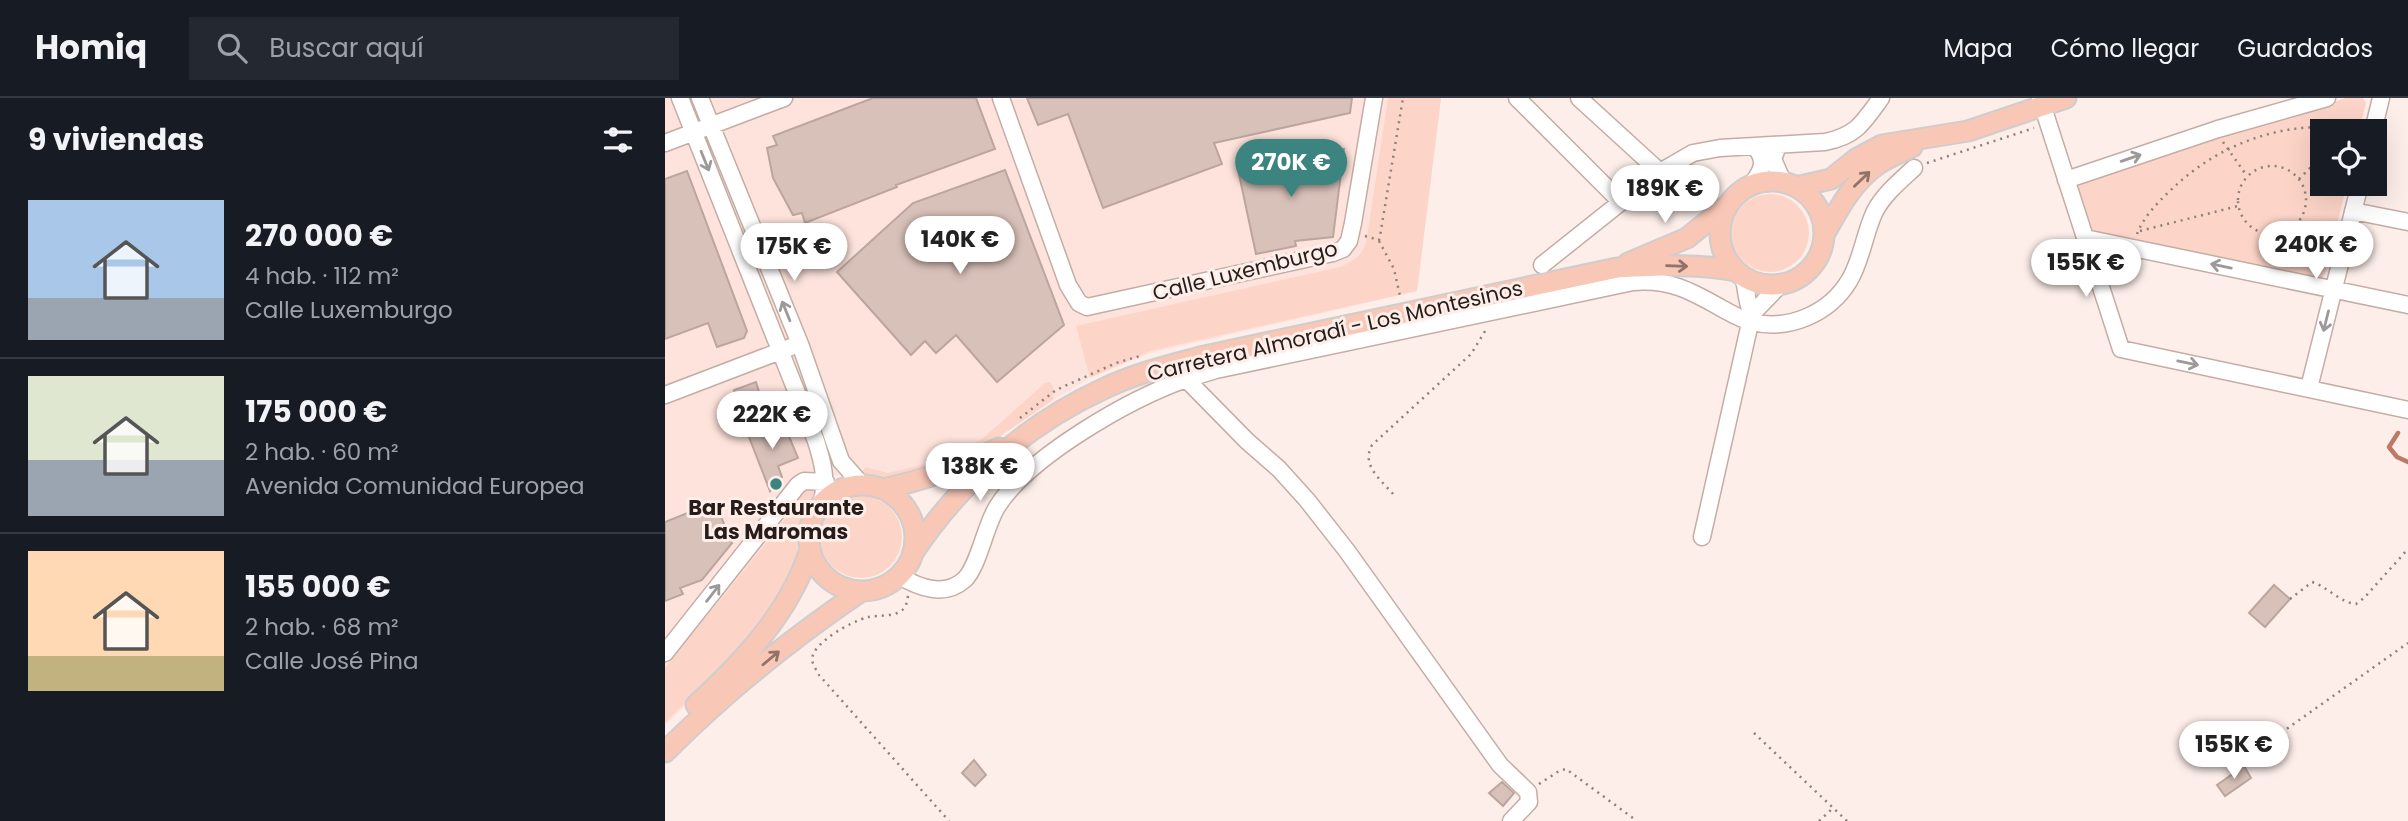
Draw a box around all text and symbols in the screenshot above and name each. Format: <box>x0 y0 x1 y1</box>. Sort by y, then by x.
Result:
search box <box>189 17 679 80</box>
text: Homiq <box>35 24 147 71</box>
icon: search <box>213 29 251 67</box>
text: Buscar aquí <box>269 30 424 66</box>
text: Mapa <box>1943 32 2013 65</box>
text: Cómo llegar <box>2051 32 2199 65</box>
text: Guardados <box>2237 32 2373 65</box>
text: 9 viviendas <box>28 118 204 161</box>
map controls <box>2310 119 2387 196</box>
button: locate <box>2310 119 2387 196</box>
icon: filters <box>599 121 637 159</box>
pin: 270K € <box>1234 140 1348 199</box>
text: 270K € <box>1251 146 1331 178</box>
one-way arrow <box>699 150 712 172</box>
one-way arrow <box>2120 151 2142 164</box>
pin: 189K € <box>1608 166 1722 225</box>
one-way arrow <box>1853 170 1870 187</box>
text: 189K € <box>1627 172 1703 204</box>
text: 270 000 € <box>245 214 393 257</box>
pin: 140K € <box>903 216 1017 276</box>
pin: 240K € <box>2259 222 2373 281</box>
pin: 175K € <box>737 223 851 283</box>
text: 140K € <box>921 223 999 255</box>
icon: home <box>84 228 168 312</box>
text: 240K € <box>2275 228 2357 260</box>
text: 175K € <box>756 230 832 262</box>
street label: Calle Luxemburgo <box>1149 233 1340 308</box>
pin: 155K € <box>2029 240 2143 299</box>
text: 155K € <box>2047 246 2125 278</box>
one-way arrow <box>2210 258 2233 272</box>
text: 4 hab. · 112 m² <box>245 260 399 292</box>
one-way arrow <box>1665 260 1688 273</box>
street label: Carretera Almoradí - Los Montesinos <box>1144 273 1526 388</box>
text: Calle Luxemburgo <box>245 294 453 326</box>
one-way arrow <box>779 301 792 322</box>
one-way arrow <box>2318 309 2332 332</box>
one-way arrow <box>2176 356 2199 370</box>
text: 175 000 € <box>245 390 387 433</box>
pin: 222K € <box>715 392 829 451</box>
text: 222K € <box>733 398 811 430</box>
icon: home <box>84 404 168 488</box>
text: 2 hab. · 60 m² <box>245 436 399 468</box>
pin: 138K € <box>923 444 1037 503</box>
text: 138K € <box>942 450 1018 482</box>
text: Avenida Comunidad Europea <box>245 470 585 502</box>
marker: Bar Restaurante Las Maromas <box>768 476 784 492</box>
place label: Bar Restaurante Las Maromas <box>688 493 864 546</box>
text: 155 000 € <box>245 565 391 608</box>
icon: home <box>84 579 168 663</box>
one-way arrow <box>705 585 720 603</box>
text: 2 hab. · 68 m² <box>245 611 399 643</box>
text: Calle José Pina <box>245 645 419 677</box>
one-way arrow <box>762 650 780 666</box>
pin: 155K € <box>2177 722 2291 781</box>
text: 155K € <box>2195 728 2273 760</box>

